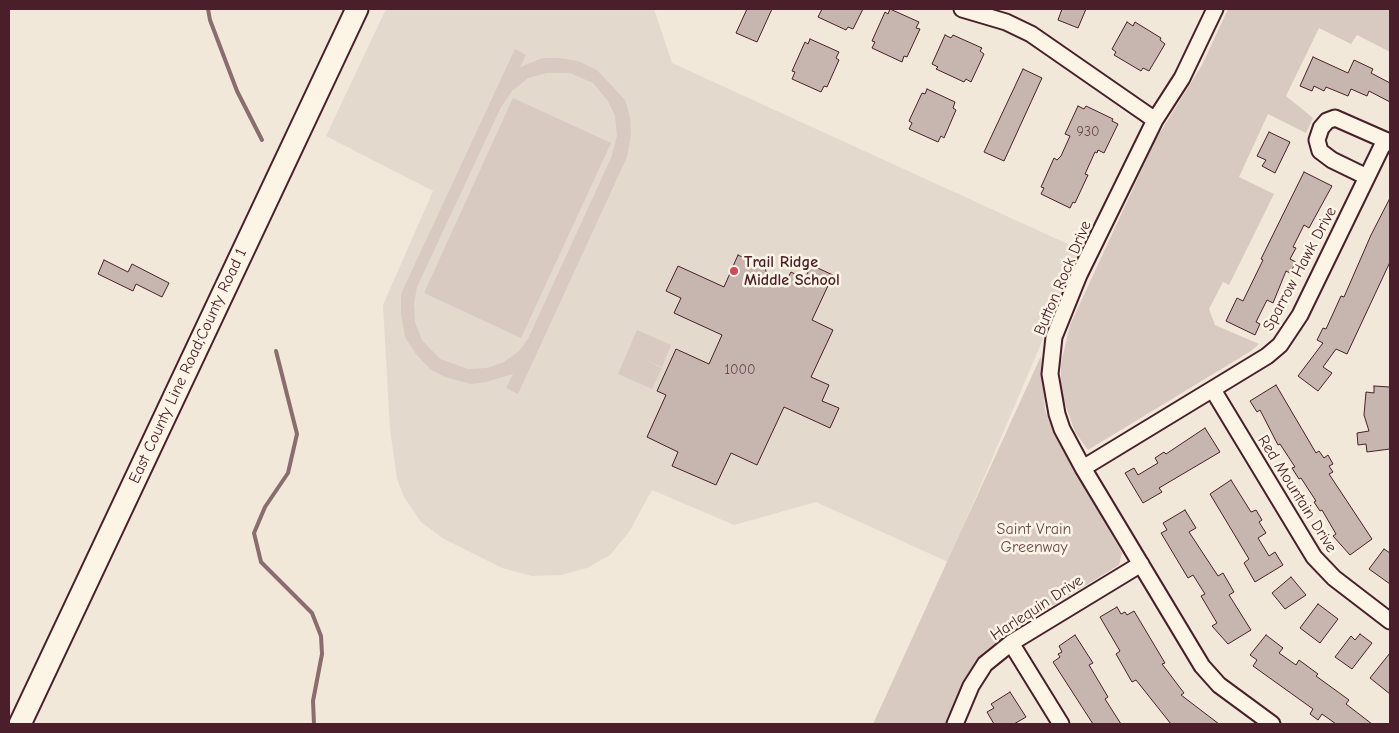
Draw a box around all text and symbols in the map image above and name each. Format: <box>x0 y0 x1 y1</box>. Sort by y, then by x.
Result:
house number: 930 <box>1076 124 1100 140</box>
street label: Sparrow Hawk Drive <box>1259 203 1341 335</box>
street label: Button Rock Drive <box>1030 218 1096 338</box>
street label: East County Line Road;County Road 1 <box>125 245 251 487</box>
place label: Trail Ridge Middle School <box>744 252 840 290</box>
marker: Trail Ridge Middle School <box>728 265 740 277</box>
house number: 1000 <box>724 362 756 378</box>
street label: Red Mountain Drive <box>1253 432 1341 556</box>
park label: Saint Vrain Greenway <box>997 519 1071 557</box>
street label: Harlequin Drive <box>987 571 1087 645</box>

